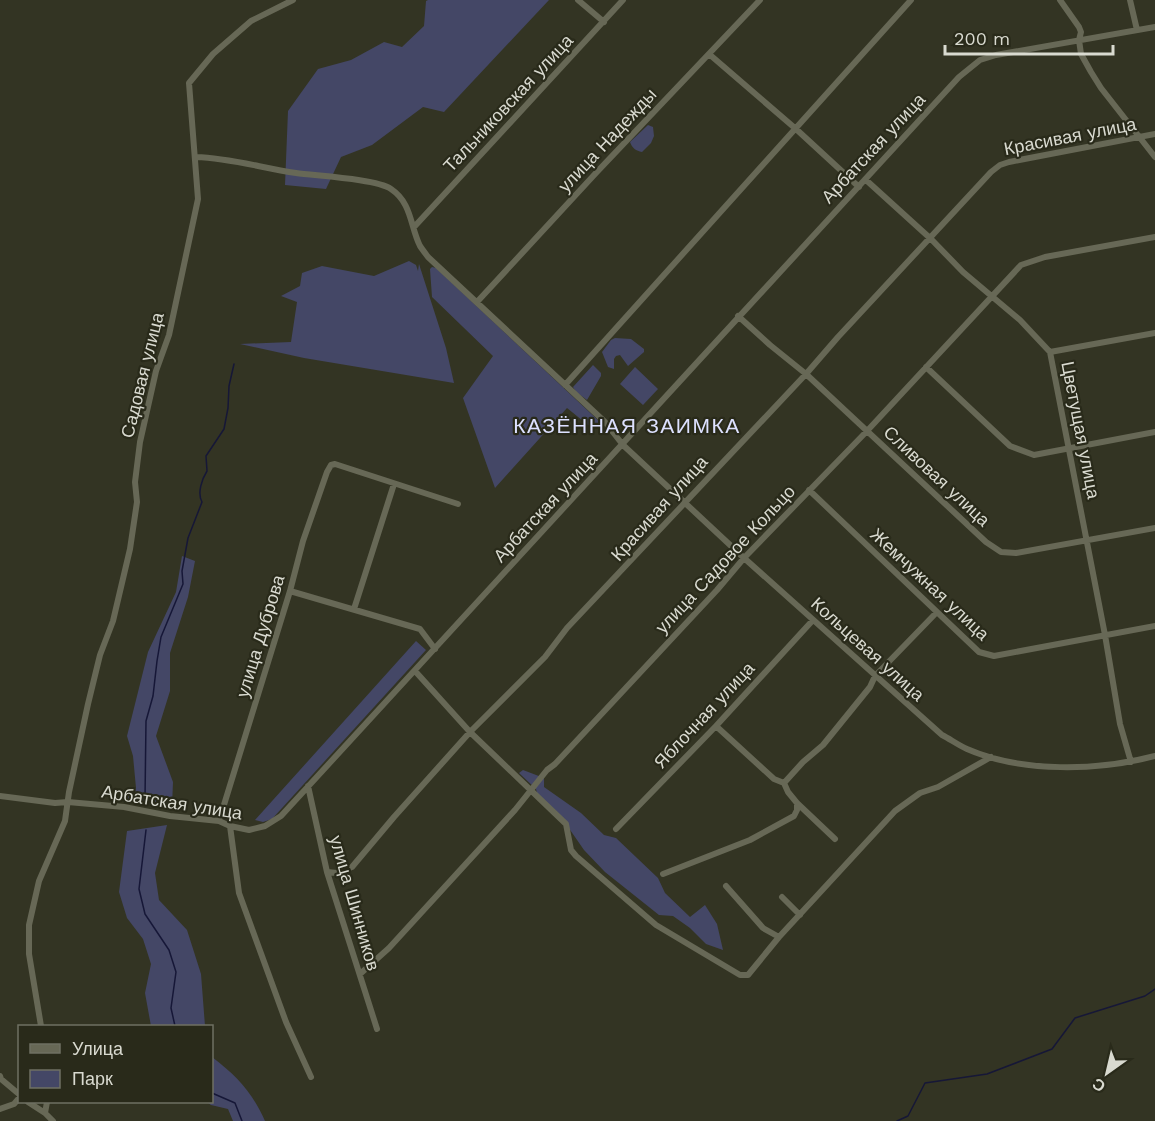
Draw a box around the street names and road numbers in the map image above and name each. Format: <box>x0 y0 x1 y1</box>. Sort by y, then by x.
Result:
street label: Тальниковская улица <box>439 29 578 176</box>
street label: улица Надежды <box>553 84 661 196</box>
street label: Арбатская улица <box>817 88 930 207</box>
street label: Красивая улица <box>1002 113 1139 159</box>
street label: Садовая улица <box>116 309 168 440</box>
street label: Цветущая улица <box>1057 359 1105 502</box>
street label: Сливовая улица <box>879 421 995 531</box>
street label: Арбатская улица <box>489 447 602 566</box>
street label: Красивая улица <box>606 450 712 565</box>
street label: улица Садовое Кольцо <box>651 481 799 637</box>
street label: Жемчужная улица <box>866 524 994 645</box>
street label: улица Дуброва <box>231 571 289 700</box>
street label: Кольцевая улица <box>807 593 930 706</box>
street label: Яблочная улица <box>649 657 759 772</box>
street label: Арбатская улица <box>100 781 245 824</box>
street label: улица Шинников <box>326 833 384 973</box>

